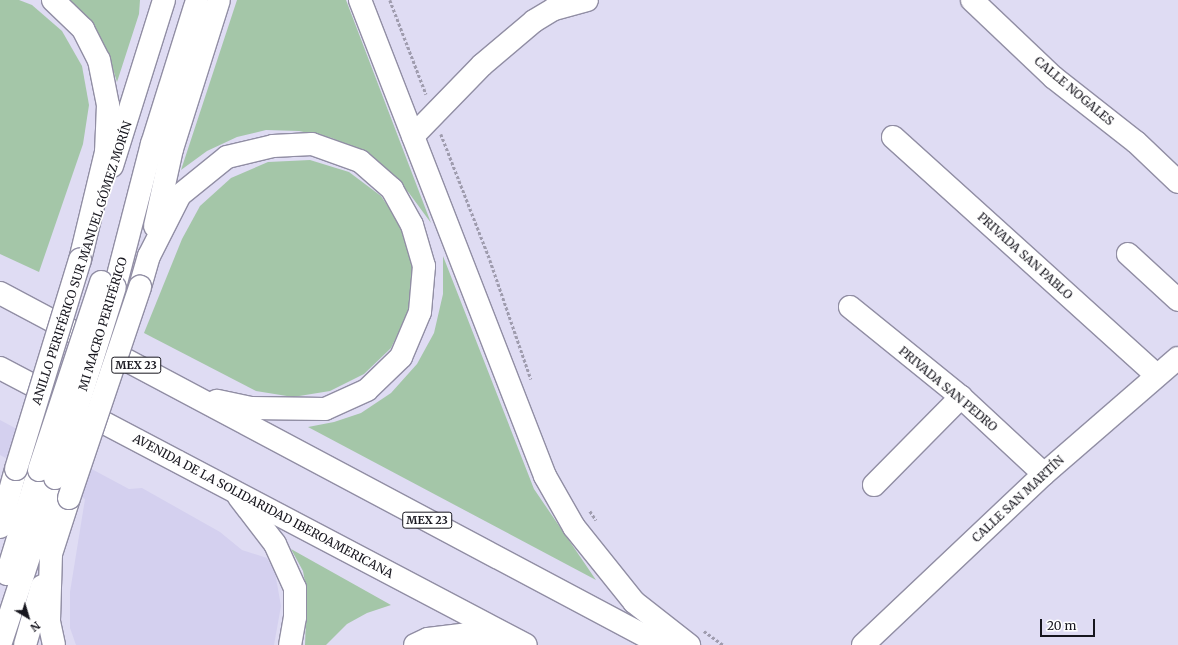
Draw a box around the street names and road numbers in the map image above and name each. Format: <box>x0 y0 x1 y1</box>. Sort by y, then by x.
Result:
street label: CALLE NOGALES <box>1031 54 1117 128</box>
street label: ANILLO PERIFÉRICO SUR MANUEL GÓMEZ MORÍN <box>29 119 135 407</box>
street label: PRIVADA SAN PABLO <box>975 210 1075 302</box>
street label: MI MACRO PERIFÉRICO <box>76 255 130 393</box>
street label: PRIVADA SAN PEDRO <box>896 344 1000 434</box>
road number: MEX 23 <box>111 356 161 374</box>
street label: AVENIDA DE LA SOLIDARIDAD IBEROAMERICANA <box>130 431 396 581</box>
street label: CALLE SAN MARTÍN <box>969 453 1067 545</box>
road number: MEX 23 <box>402 511 452 529</box>

